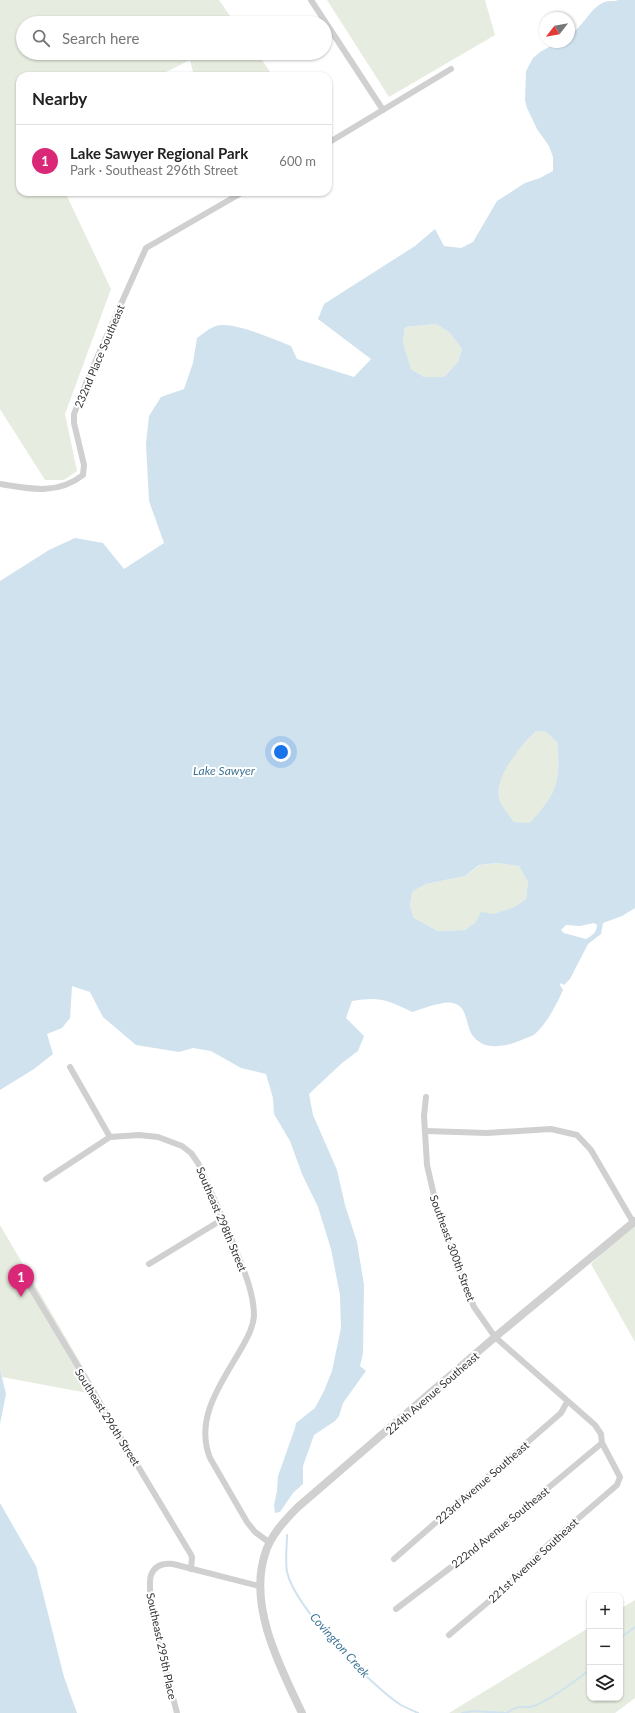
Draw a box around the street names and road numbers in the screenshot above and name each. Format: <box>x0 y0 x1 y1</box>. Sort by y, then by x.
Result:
street label: 232nd Place Southeast <box>71 302 127 410</box>
street label: Southeast 298th Street <box>194 1165 250 1273</box>
street label: Southeast 300th Street <box>428 1193 478 1303</box>
street label: 224th Avenue Southeast <box>383 1349 481 1437</box>
street label: Southeast 296th Street <box>73 1366 143 1468</box>
street label: 223rd Avenue Southeast <box>433 1438 531 1526</box>
street label: 222nd Avenue Southeast <box>449 1484 551 1570</box>
street label: 221st Avenue Southeast <box>485 1515 581 1605</box>
street label: Southeast 295th Place <box>144 1591 180 1701</box>

